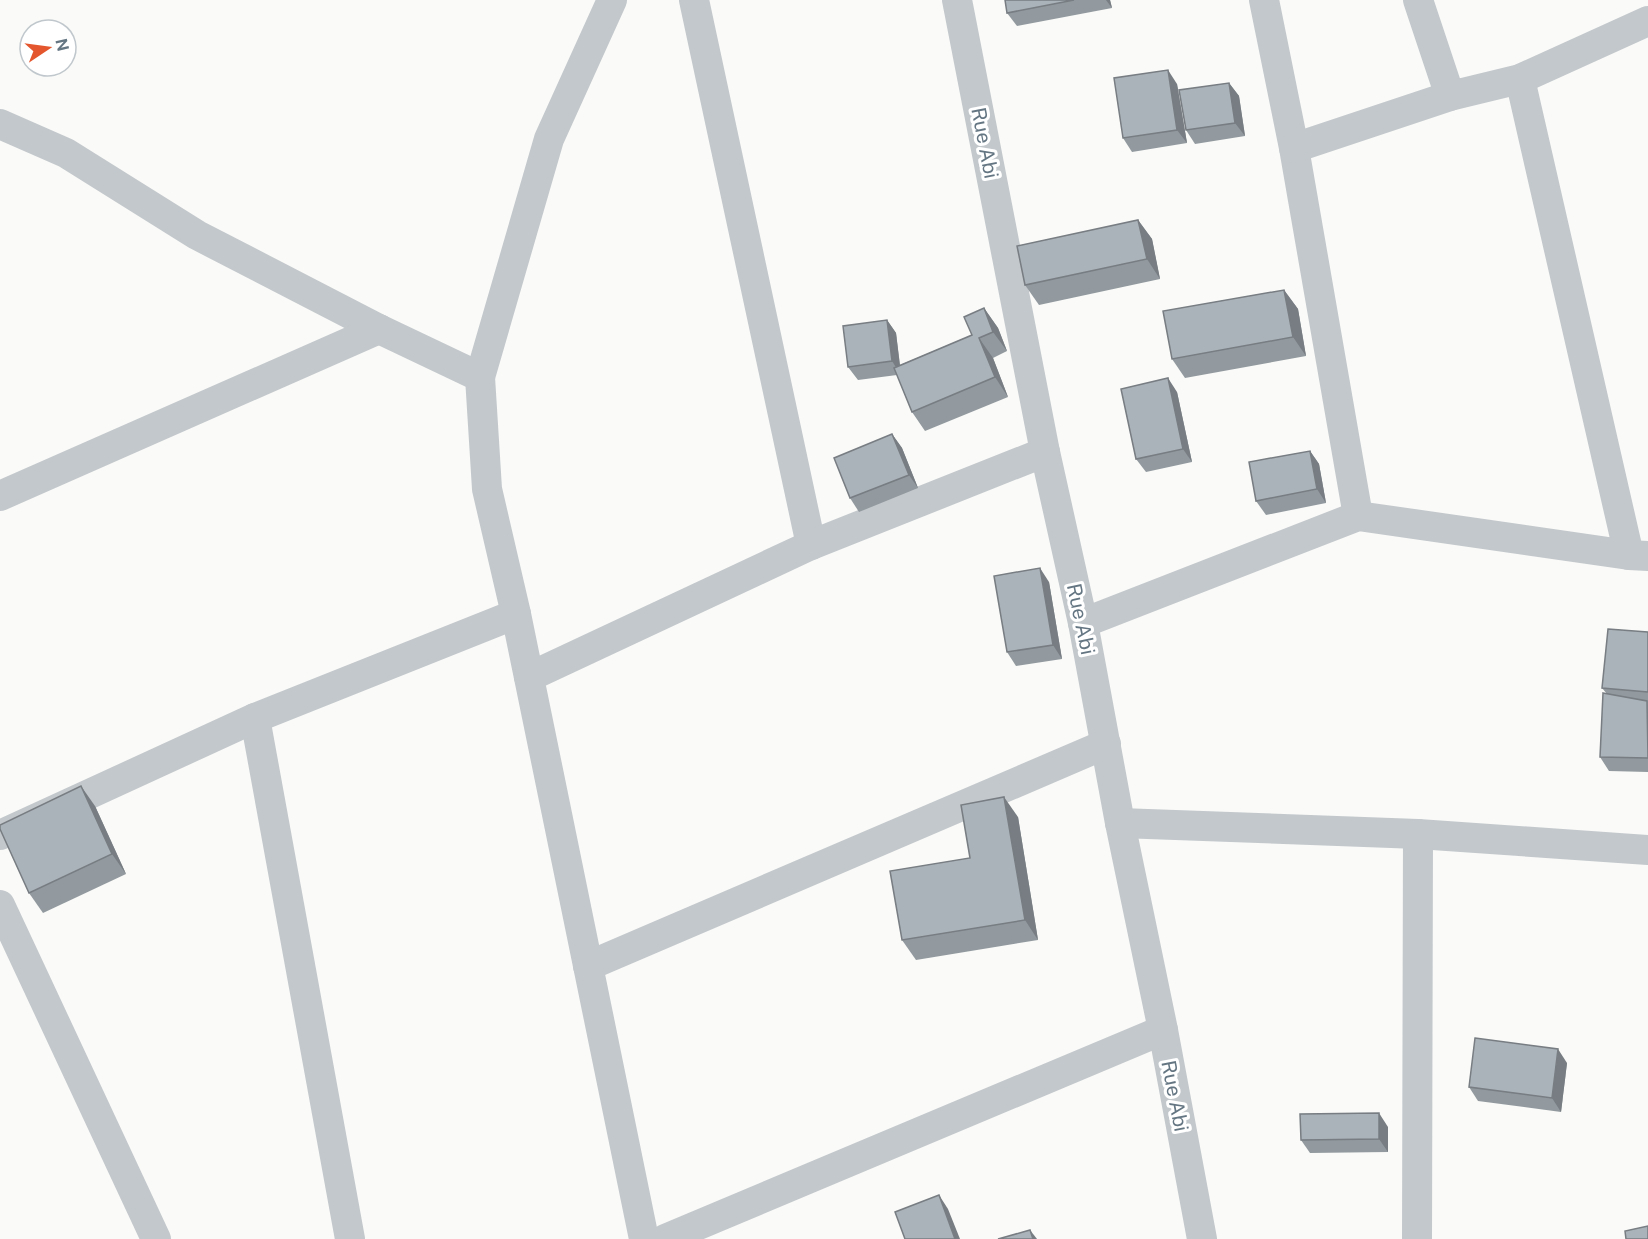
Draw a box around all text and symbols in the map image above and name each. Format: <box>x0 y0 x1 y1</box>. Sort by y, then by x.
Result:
north arrow <box>18 18 78 78</box>
text: N <box>51 37 73 53</box>
street label: Rue Abi <box>966 105 1004 181</box>
street label: Rue Abi <box>1062 581 1100 657</box>
street label: Rue Abi <box>1156 1058 1194 1134</box>

